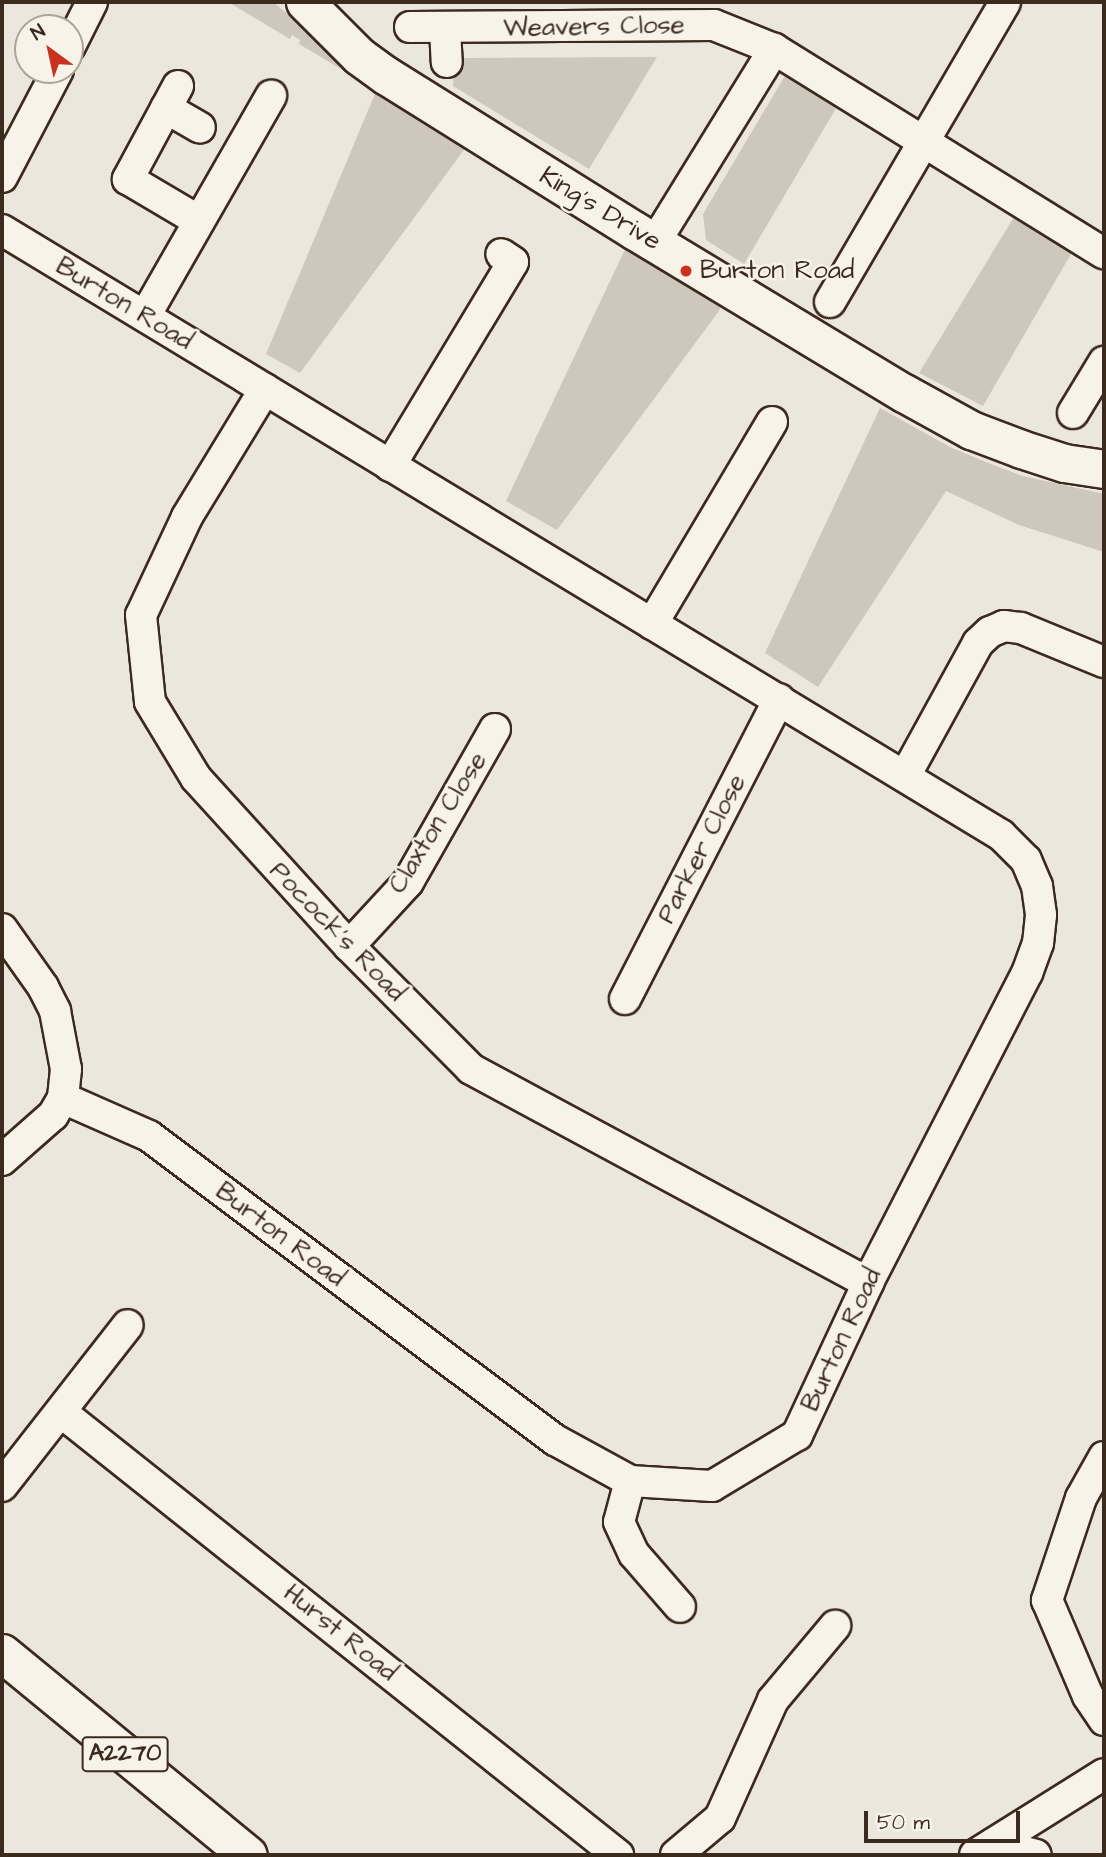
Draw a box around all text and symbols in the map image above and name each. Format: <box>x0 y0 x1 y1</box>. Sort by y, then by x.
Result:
street label: Weavers Close <box>503 10 685 44</box>
north arrow <box>14 14 84 84</box>
text: N <box>26 18 51 47</box>
street label: King's Drive <box>533 160 667 258</box>
street label: Burton Road <box>50 251 198 357</box>
place label: Burton Road <box>700 255 854 287</box>
marker: Burton Road <box>678 263 694 279</box>
street label: Claxton Close <box>382 747 494 899</box>
street label: Parker Close <box>651 769 753 929</box>
street label: Pocock's Road <box>263 856 411 1008</box>
street label: Burton Road <box>209 1176 351 1294</box>
street label: Burton Road <box>795 1263 889 1417</box>
street label: Hurst Road <box>277 1578 403 1688</box>
road number: A2270 <box>81 1734 169 1774</box>
scale bar <box>868 1798 1024 1842</box>
text: 50 m <box>877 1808 930 1837</box>

